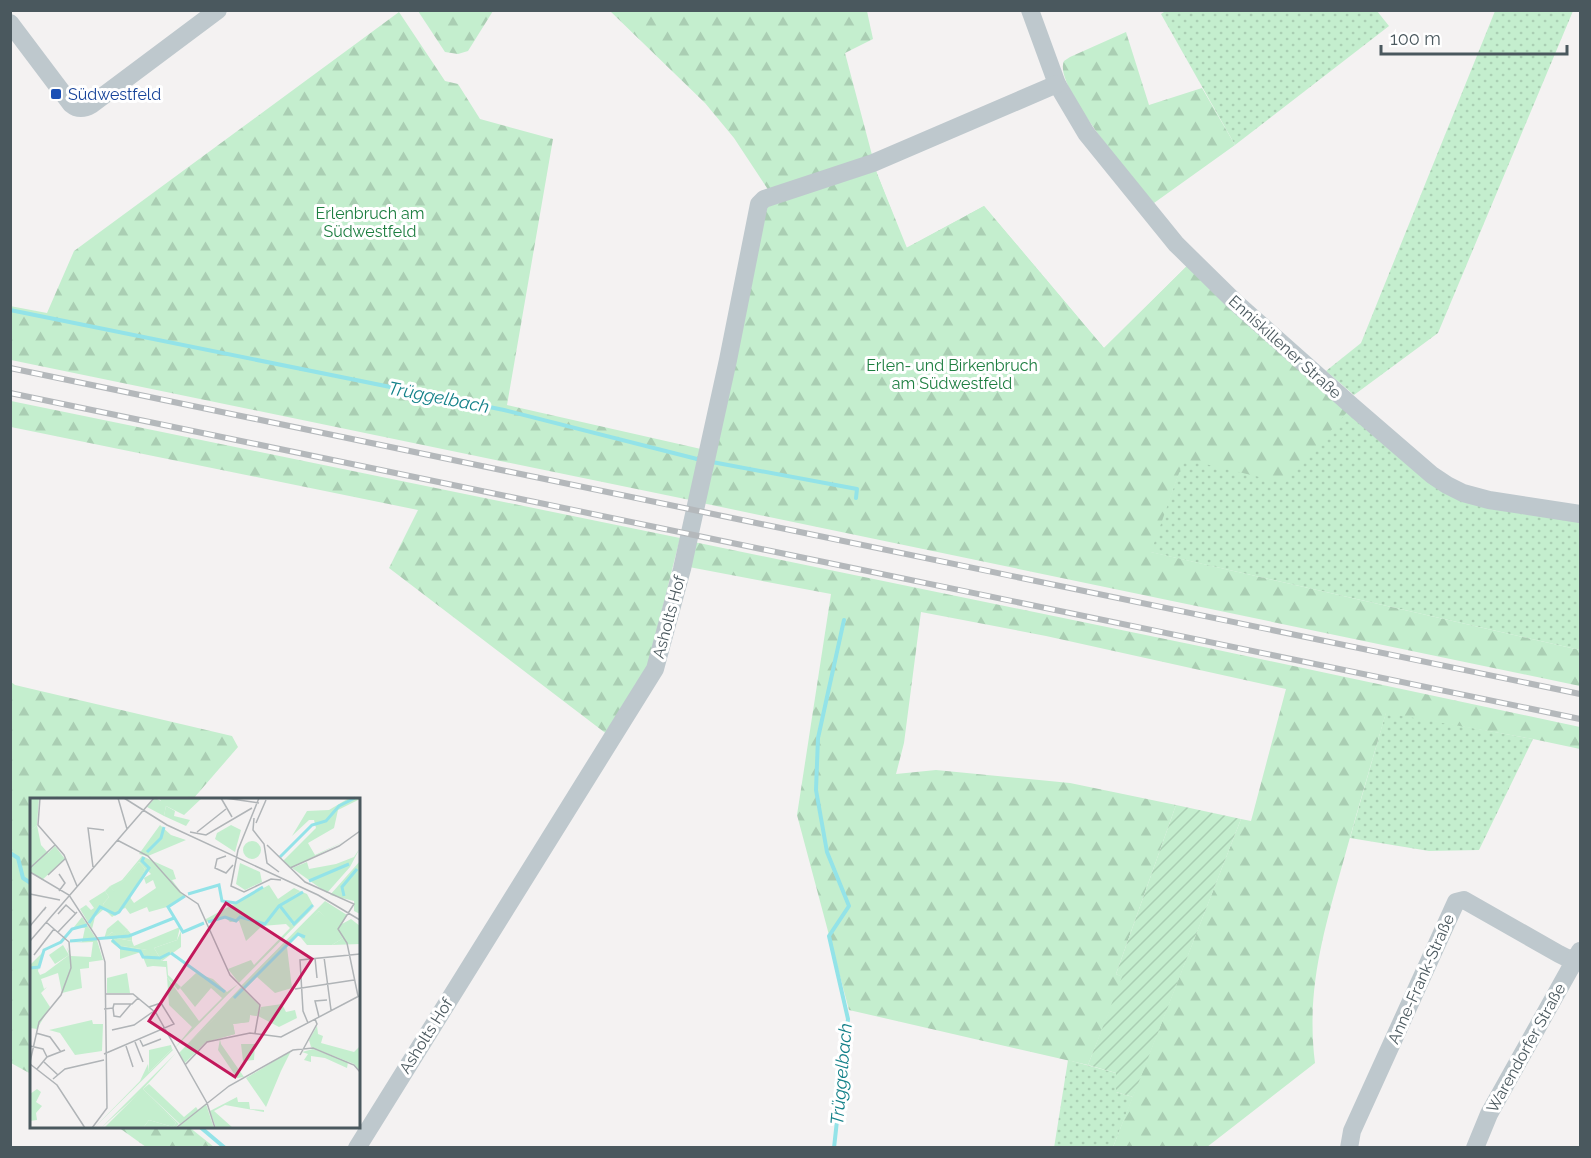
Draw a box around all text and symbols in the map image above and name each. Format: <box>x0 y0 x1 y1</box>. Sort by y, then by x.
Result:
scale bar <box>1381 18 1567 56</box>
text: 100 m <box>1390 28 1441 49</box>
place label: Südwestfeld <box>68 85 161 104</box>
marker: Südwestfeld <box>49 87 63 101</box>
park label: Erlenbruch am Südwestfeld <box>316 204 424 241</box>
street label: Enniskillener Straße <box>1225 291 1345 403</box>
park label: Erlen- und Birkenbruch am Südwestfeld <box>866 356 1038 393</box>
water label: Trüggelbach <box>387 377 491 417</box>
street label: Asholts Hof <box>649 573 689 661</box>
inset map <box>30 798 360 1128</box>
street label: Anne-Frank-Straße <box>1384 911 1458 1047</box>
street label: Warendorfer Straße <box>1483 980 1569 1116</box>
street label: Asholts Hof <box>395 994 457 1077</box>
water label: Trüggelbach <box>826 1022 856 1126</box>

